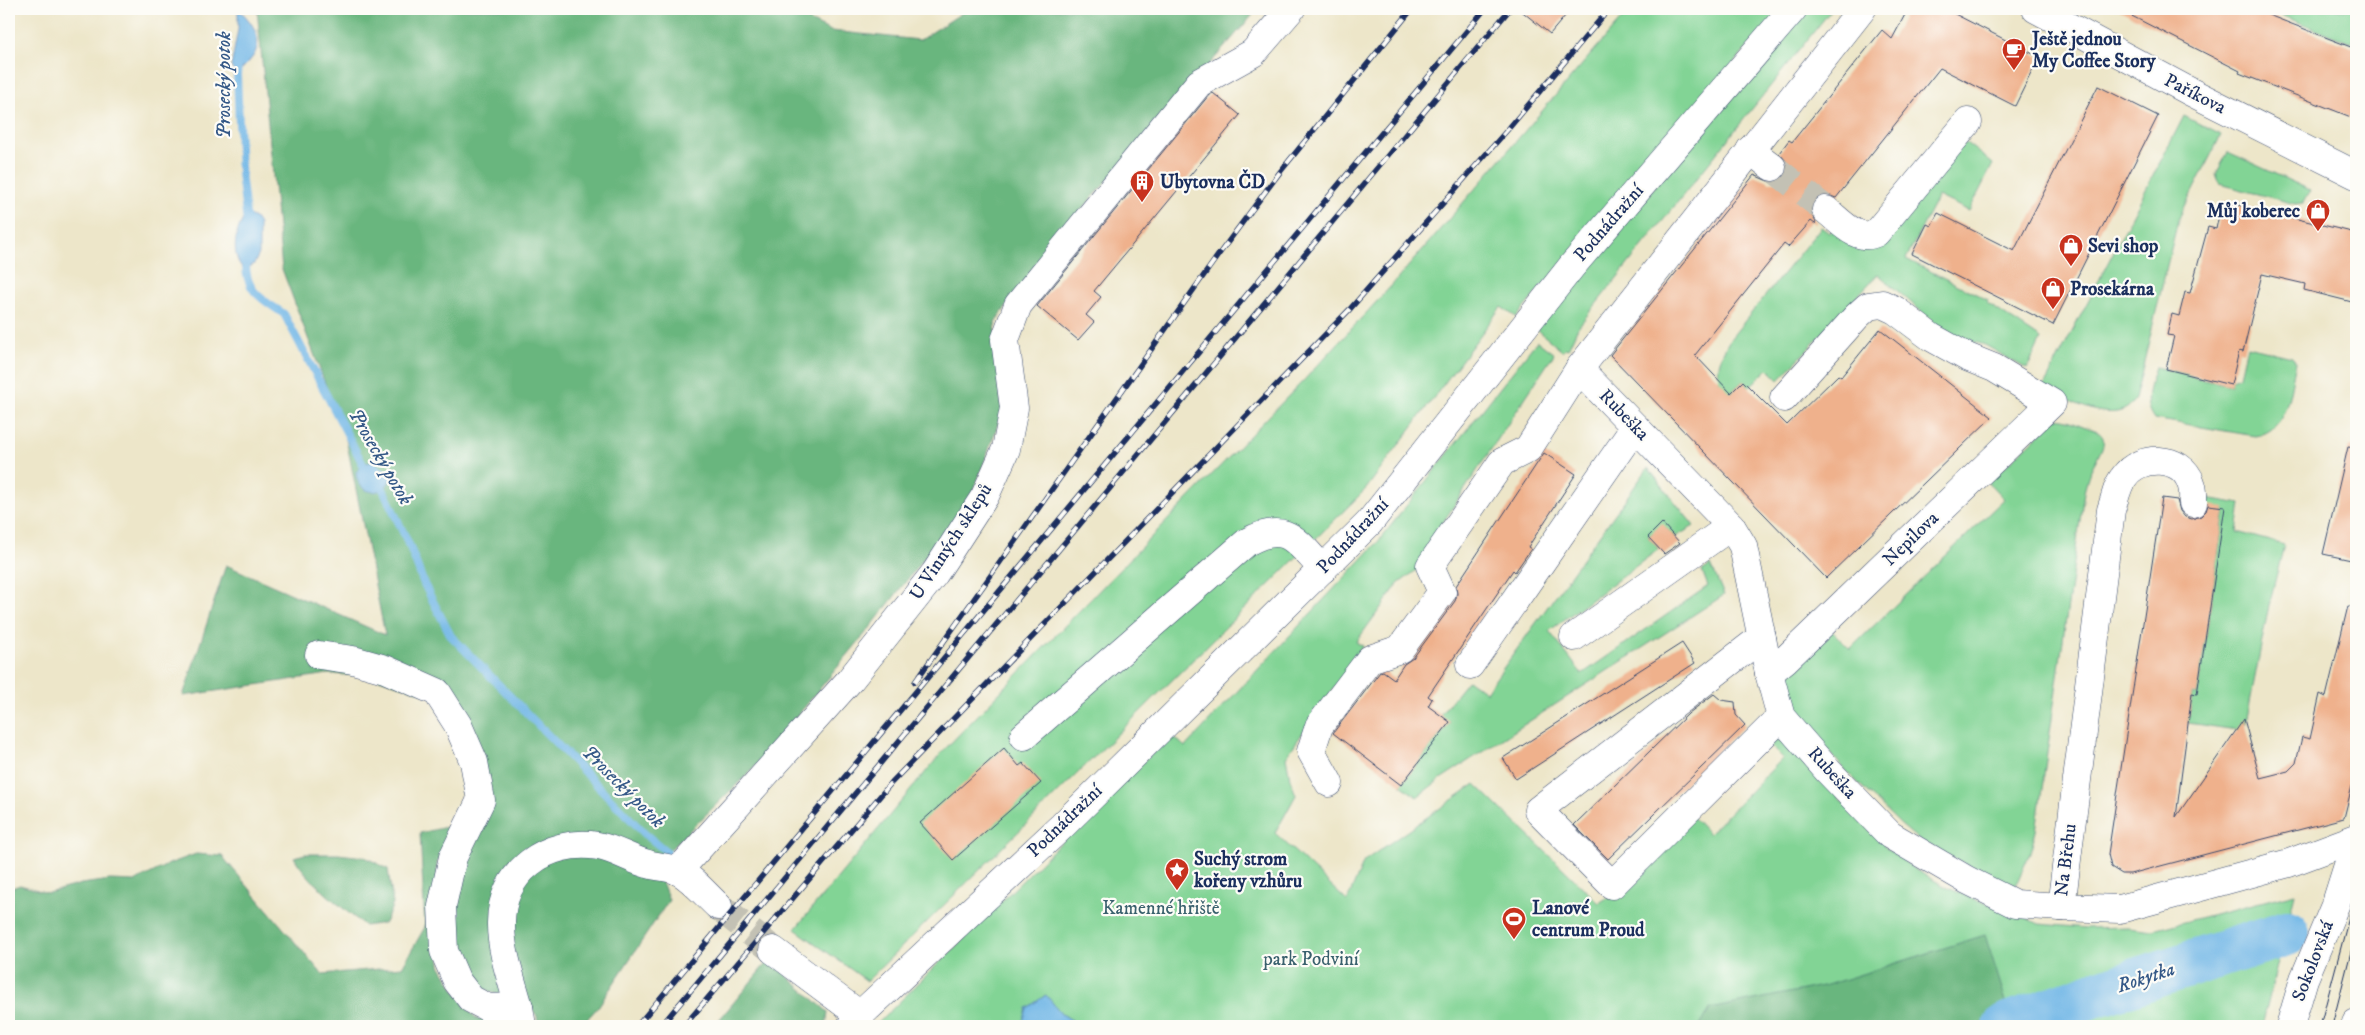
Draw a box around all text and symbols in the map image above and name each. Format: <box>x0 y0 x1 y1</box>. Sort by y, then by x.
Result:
place label: Ještě jednou My Coffee Story <box>2030 28 2157 73</box>
water label: Prosecký potok <box>212 31 237 139</box>
cafe icon: Ještě jednou My Coffee Story <box>2001 37 2027 71</box>
street label: Paříkova <box>2160 69 2230 119</box>
building icon: Ubytovna ČD <box>1129 169 1155 203</box>
place label: Ubytovna ČD <box>1160 169 1265 194</box>
street label: Podnádražní <box>1569 179 1650 266</box>
shop icon: Můj koberec <box>2305 198 2331 232</box>
place label: Můj koberec <box>2207 200 2300 224</box>
shop icon: Sevi shop <box>2058 233 2084 267</box>
place label: Sevi shop <box>2088 235 2159 258</box>
shop icon: Prosekárna <box>2040 276 2066 310</box>
place label: Prosekárna <box>2070 278 2155 301</box>
street label: Rubeška <box>1594 385 1654 445</box>
water label: Prosecký potok <box>342 404 418 510</box>
street label: U Vinných sklepů <box>905 479 997 605</box>
street label: Podnádražní <box>1312 493 1395 579</box>
street label: Nepilova <box>1878 507 1944 571</box>
water label: Prosecký potok <box>576 740 670 834</box>
street label: Rubeška <box>1803 742 1861 804</box>
street label: Podnádražní <box>1023 779 1108 862</box>
street label: Na Břehu <box>2050 822 2082 898</box>
place label: Suchý strom kořeny vzhůru <box>1193 848 1302 893</box>
place icon: Suchý strom kořeny vzhůru <box>1164 857 1190 891</box>
park label: Kamenné hřiště <box>1102 897 1220 920</box>
place label: Lanové centrum Proud <box>1532 897 1645 942</box>
sports icon: Lanové centrum Proud <box>1501 906 1527 940</box>
street label: Sokolovská <box>2287 917 2339 1005</box>
park label: park Podviní <box>1262 948 1360 971</box>
water label: Rokytka <box>2113 957 2178 999</box>

